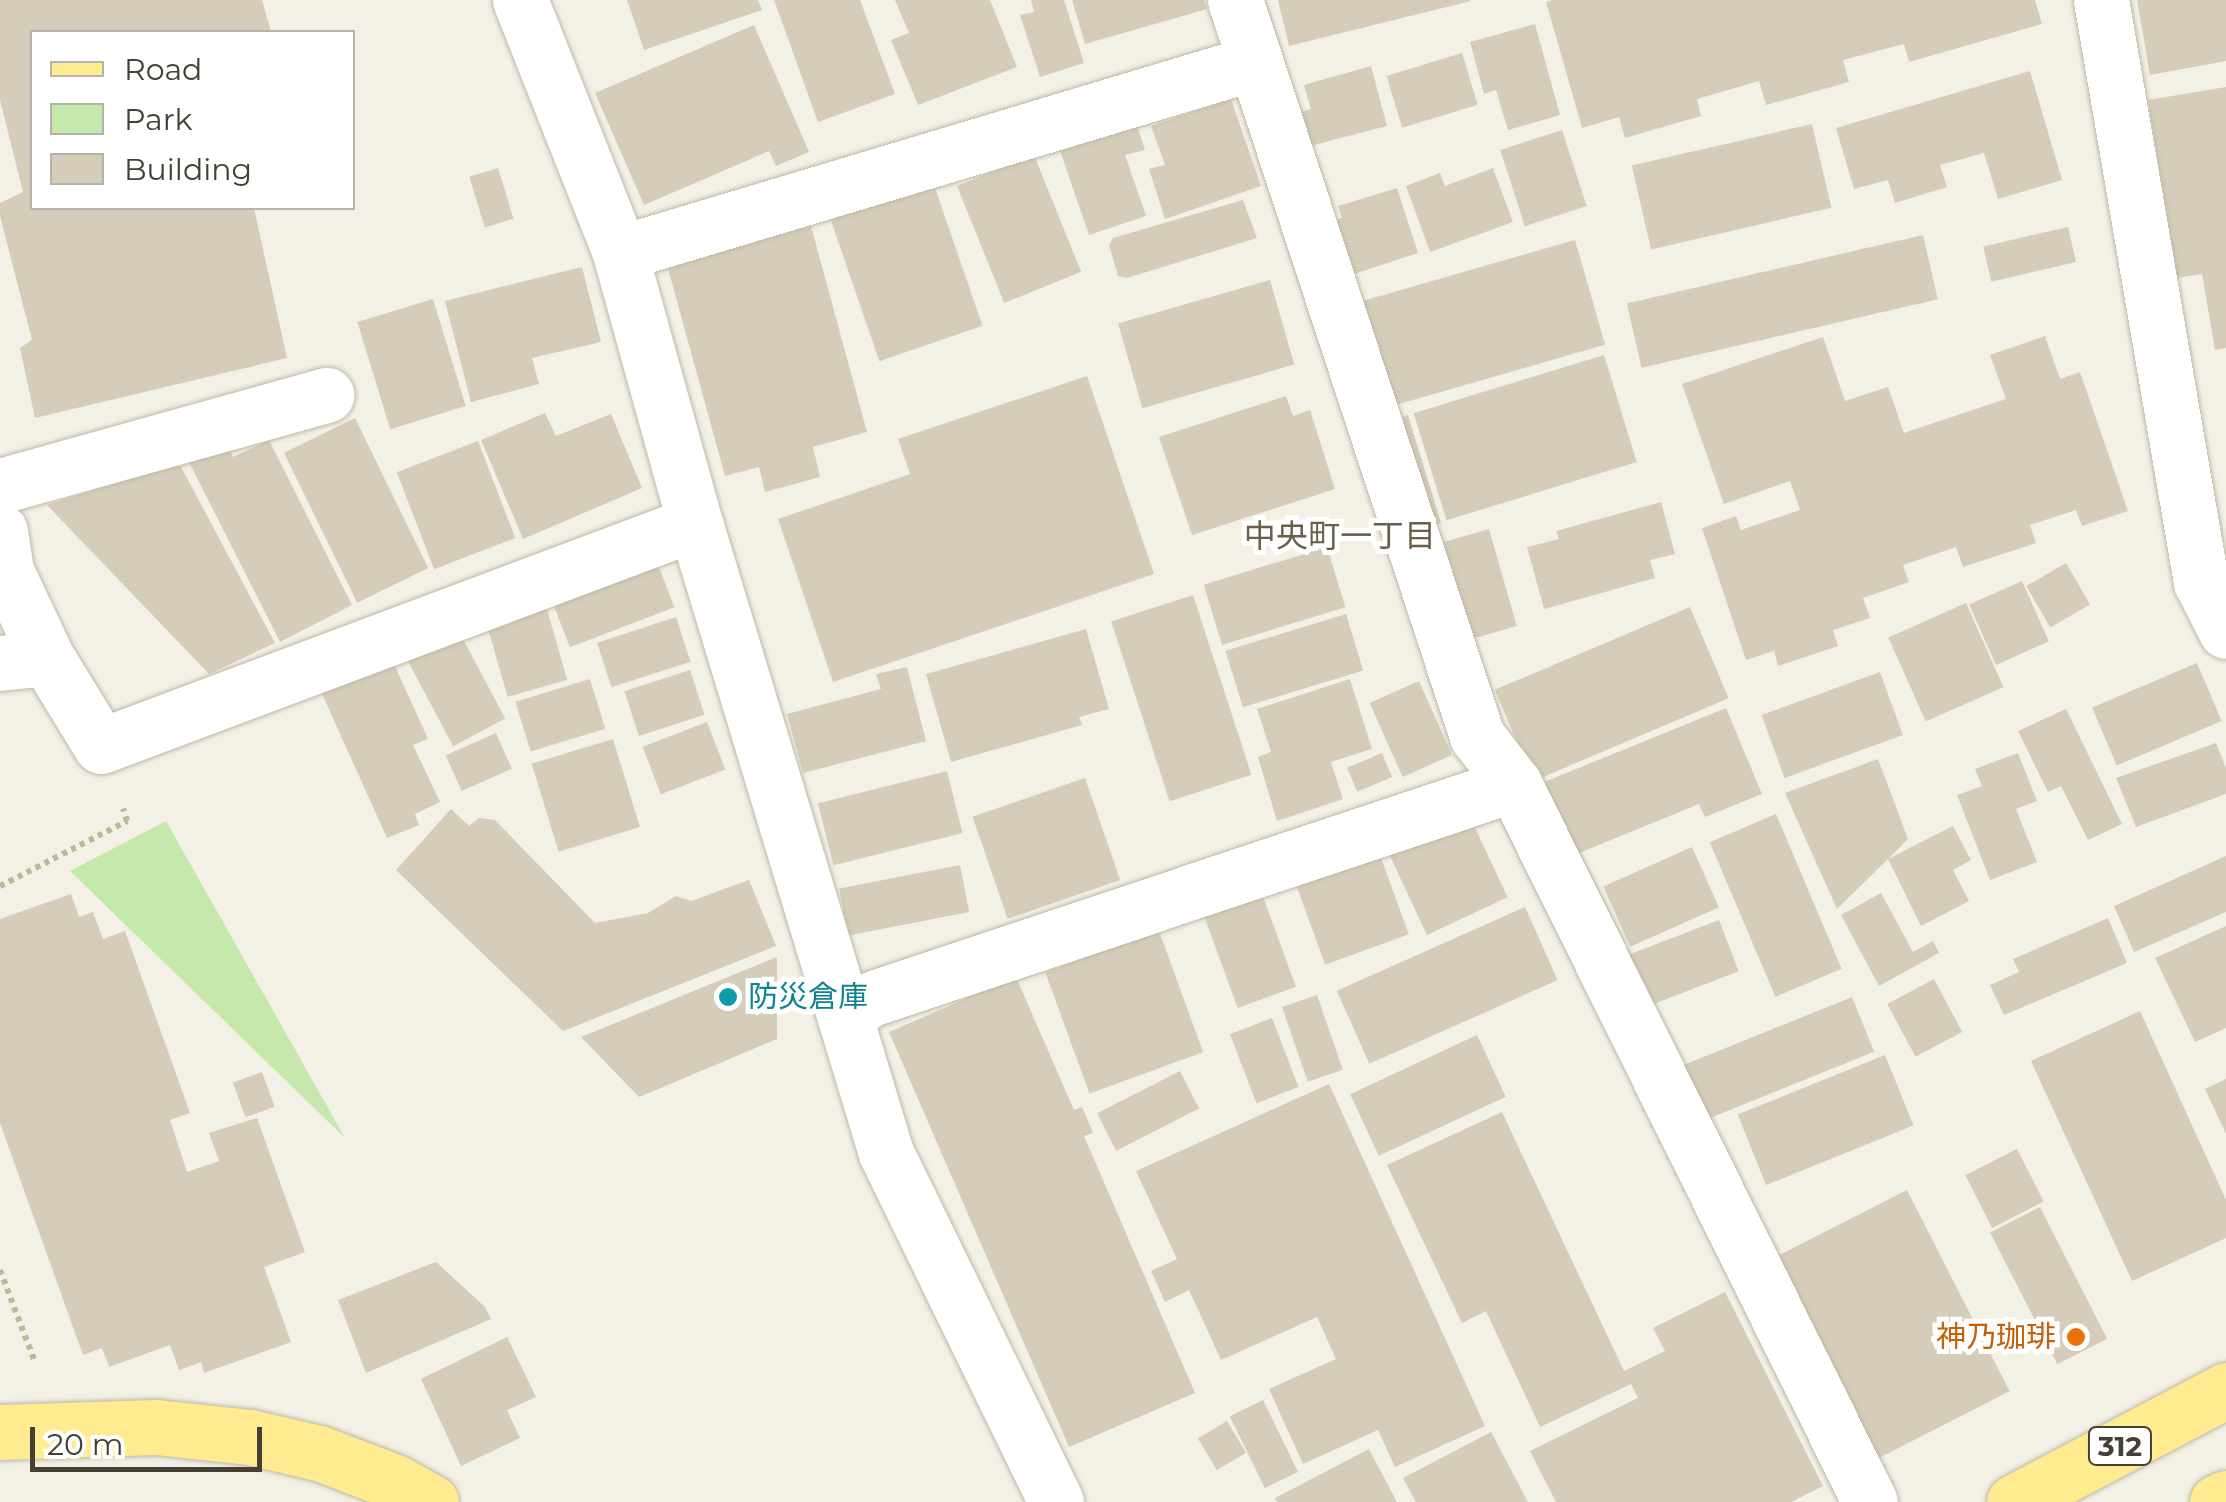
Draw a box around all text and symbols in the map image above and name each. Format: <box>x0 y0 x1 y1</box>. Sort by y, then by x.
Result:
legend <box>30 30 355 210</box>
text: Road <box>124 51 202 88</box>
text: Park <box>124 101 193 138</box>
text: Building <box>124 151 252 188</box>
district label: 中央町一丁目 <box>1244 517 1436 555</box>
place label: 防災倉庫 <box>748 979 868 1015</box>
marker: 防災倉庫 <box>717 986 739 1008</box>
place label: 神乃珈琲 <box>1936 1319 2056 1355</box>
marker: 神乃珈琲 <box>2065 1326 2087 1348</box>
scale bar <box>35 1407 268 1469</box>
road number: 312 <box>2088 1423 2152 1469</box>
text: 20 m <box>47 1426 124 1463</box>

